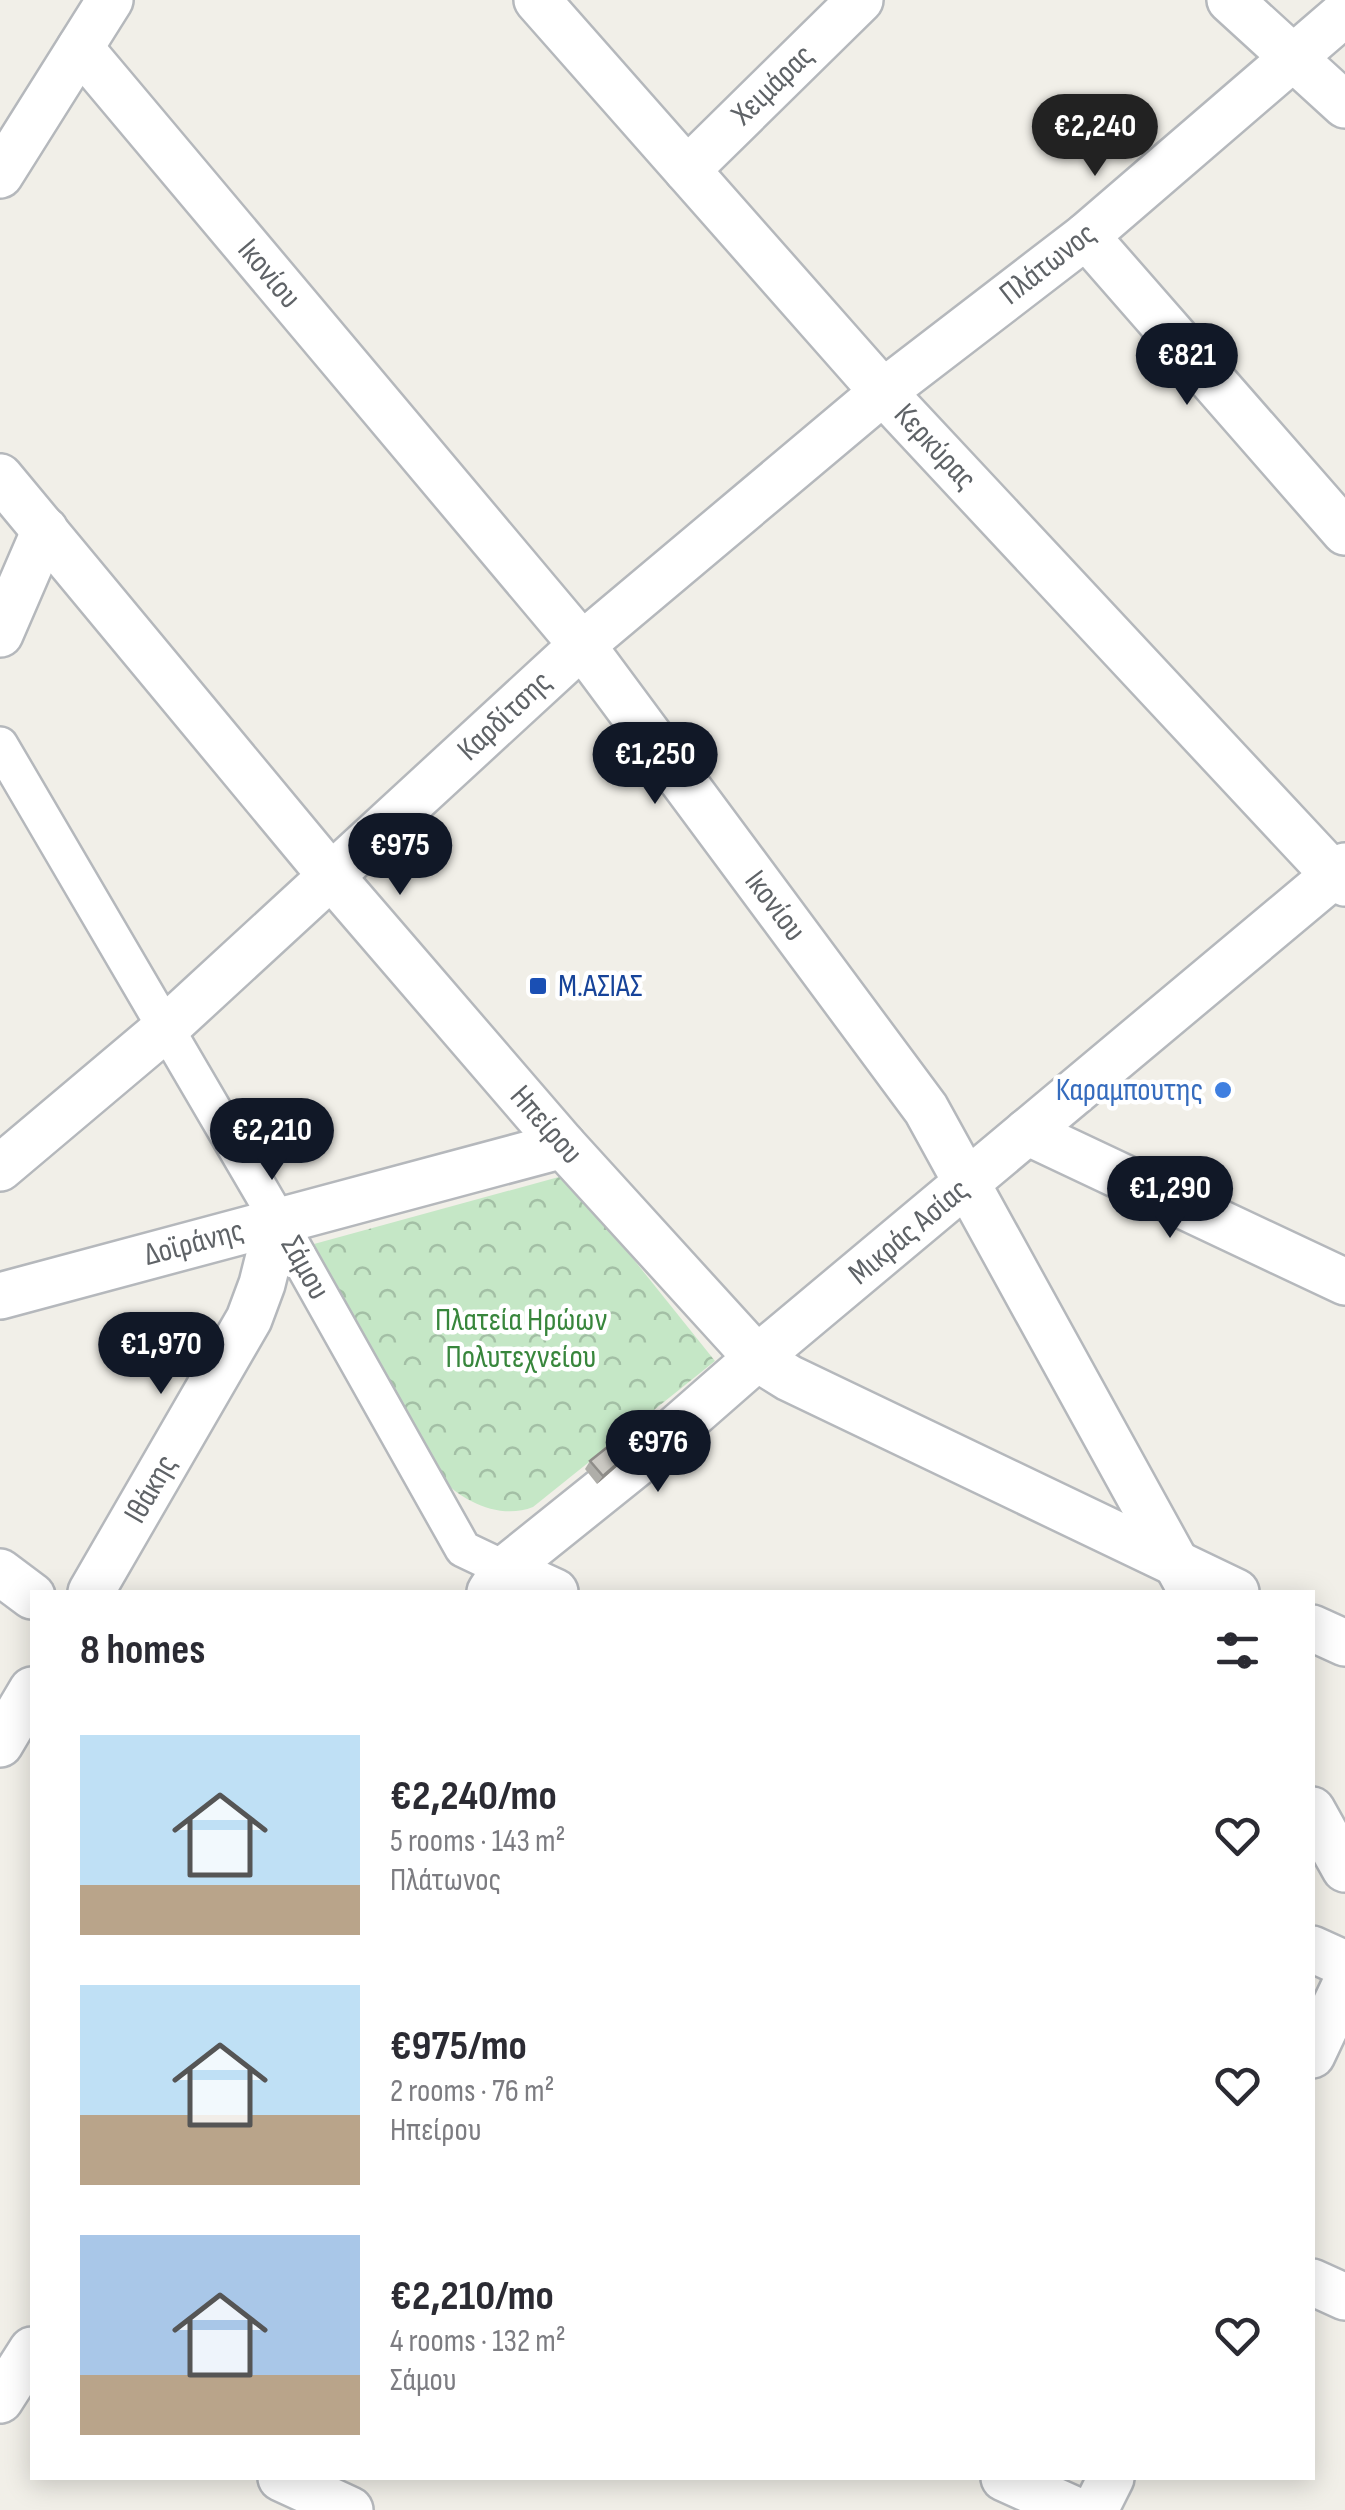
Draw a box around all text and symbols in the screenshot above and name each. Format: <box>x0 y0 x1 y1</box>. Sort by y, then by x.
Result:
street label: Χειμάρας <box>723 36 822 134</box>
pin: €2,240 <box>1014 94 1176 179</box>
text: €2,240 <box>1054 107 1136 146</box>
street label: Πλάτωνος <box>992 214 1104 314</box>
street label: Ικονίου <box>229 231 309 317</box>
pin: €821 <box>1128 323 1246 408</box>
text: €821 <box>1158 336 1216 375</box>
street label: Κερκύρας <box>885 396 985 498</box>
street label: Καρδίτσης <box>450 663 560 769</box>
pin: €1,250 <box>574 722 736 807</box>
text: €1,250 <box>615 735 695 774</box>
pin: €975 <box>341 813 459 898</box>
text: €975 <box>370 826 430 865</box>
street label: Ικονίου <box>736 863 814 949</box>
place label: Μ.ΑΣΙΑΣ <box>558 967 642 1006</box>
marker: Μ.ΑΣΙΑΣ <box>527 975 549 997</box>
place label: Καραμπουτης <box>1056 1071 1203 1110</box>
street label: Ηπείρου <box>501 1078 591 1172</box>
marker: Καραμπουτης <box>1212 1079 1234 1101</box>
pin: €2,210 <box>191 1098 353 1183</box>
text: €2,210 <box>232 1111 312 1150</box>
pin: €1,290 <box>1089 1156 1251 1241</box>
text: €1,290 <box>1129 1169 1211 1208</box>
street label: Μικράς Ασίας <box>841 1170 977 1294</box>
street label: Δοϊράνης <box>140 1211 248 1275</box>
street label: Σάμου <box>272 1229 338 1307</box>
park label: Πλατεία Ηρώων Πολυτεχνείου <box>435 1301 607 1377</box>
pin: €1,970 <box>80 1312 242 1397</box>
text: €1,970 <box>120 1325 202 1364</box>
pin: €976 <box>599 1410 717 1495</box>
text: €976 <box>628 1423 688 1462</box>
street label: Ιθάκης <box>116 1448 186 1530</box>
icon: filters <box>1210 1623 1265 1678</box>
text: 8 homes <box>80 1625 205 1676</box>
text: €2,240/mo <box>390 1771 557 1822</box>
icon: home <box>160 1775 280 1895</box>
icon: heart <box>1210 1808 1265 1863</box>
text: 5 rooms · 143 m² <box>390 1822 565 1861</box>
text: Πλάτωνος <box>390 1861 501 1900</box>
text: €975/mo <box>390 2021 527 2072</box>
icon: home <box>160 2025 280 2145</box>
icon: heart <box>1210 2058 1265 2113</box>
text: 2 rooms · 76 m² <box>390 2072 554 2111</box>
text: Ηπείρου <box>390 2111 481 2150</box>
text: €2,210/mo <box>390 2271 554 2322</box>
icon: home <box>160 2275 280 2395</box>
icon: heart <box>1210 2308 1265 2363</box>
text: 4 rooms · 132 m² <box>390 2322 566 2361</box>
text: Σάμου <box>390 2361 457 2400</box>

